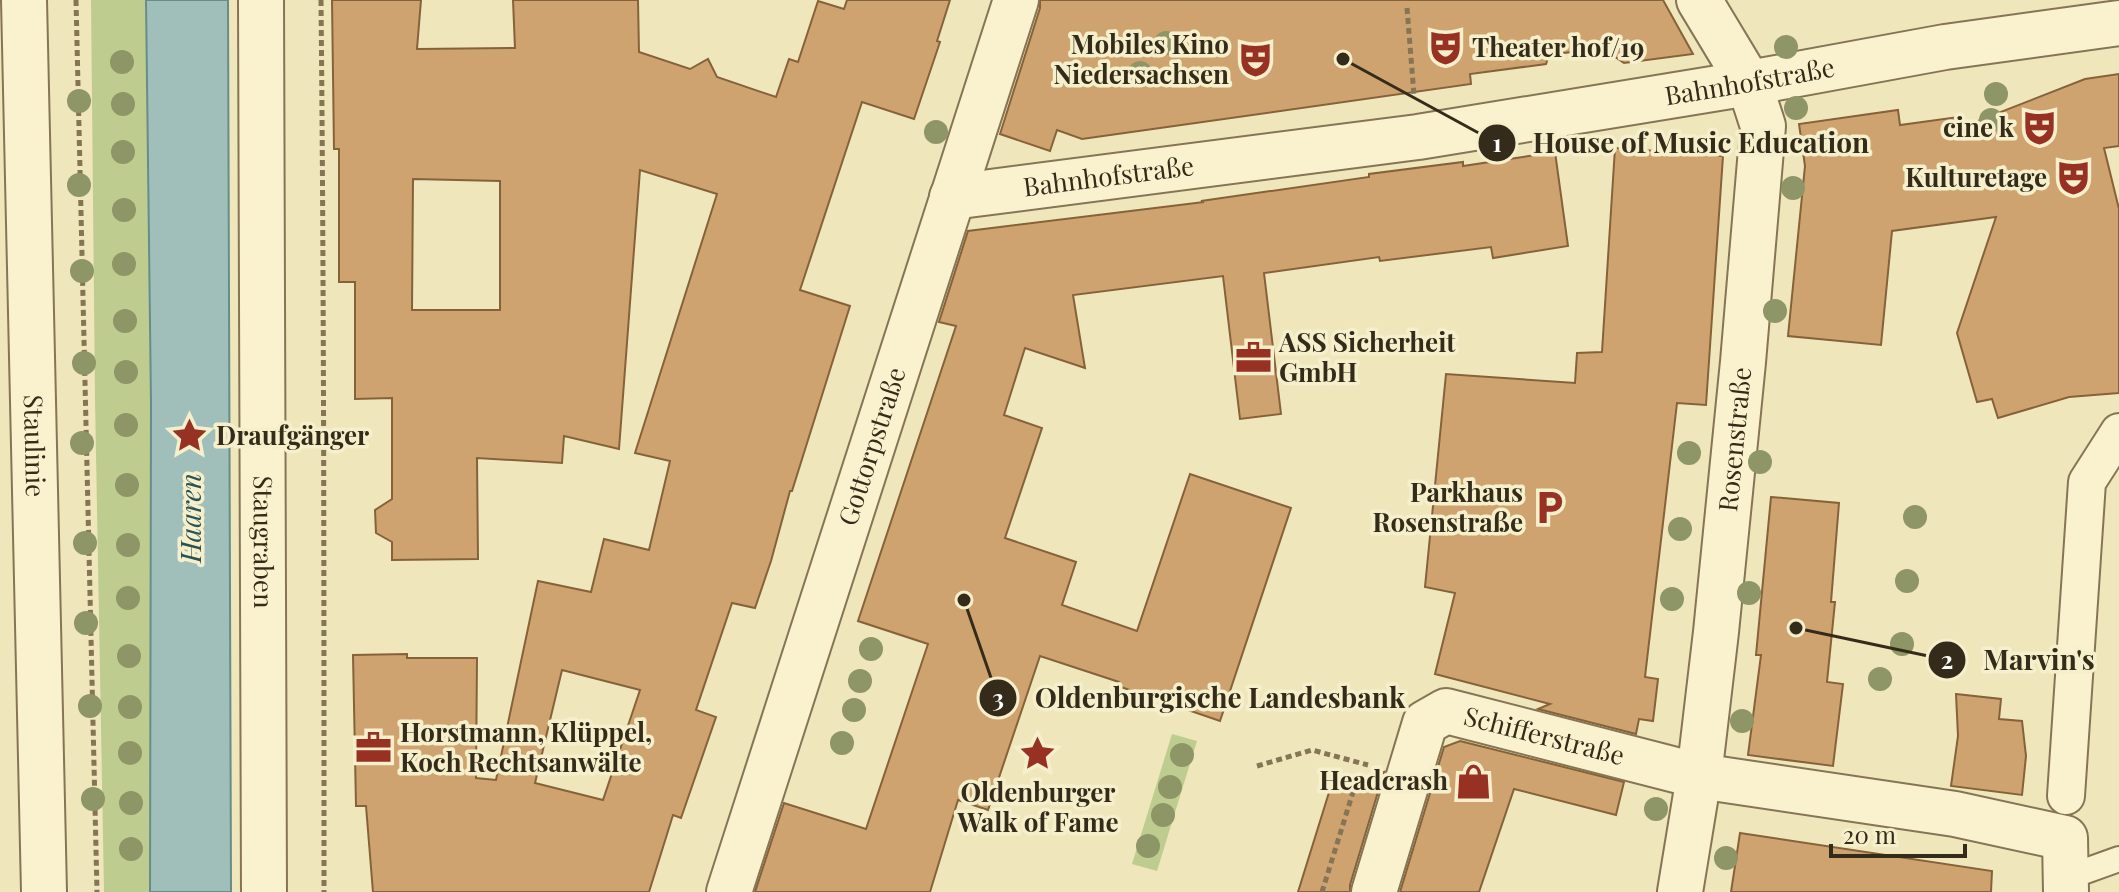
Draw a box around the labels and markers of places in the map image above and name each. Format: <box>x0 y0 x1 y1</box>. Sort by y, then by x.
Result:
place label: Mobiles Kino Niedersachsen <box>1053 26 1229 91</box>
theatre icon: Theater hof/19 <box>1427 29 1465 67</box>
place label: Theater hof/19 <box>1472 29 1644 64</box>
theatre icon: Mobiles Kino Niedersachsen <box>1236 41 1274 79</box>
place label: cine k <box>1943 109 2015 144</box>
theatre icon: cine k <box>2021 109 2059 147</box>
callout: House of Music Education <box>1477 117 1886 169</box>
place label: Kulturetage <box>1905 159 2047 194</box>
theatre icon: Kulturetage <box>2054 159 2092 197</box>
place label: ASS Sicherheit GmbH <box>1278 324 1456 389</box>
office icon: ASS Sicherheit GmbH <box>1234 339 1272 377</box>
place icon: Draufgänger <box>171 417 209 455</box>
place label: Draufgänger <box>216 417 369 452</box>
place label: Parkhaus Rosenstraße <box>1372 474 1523 539</box>
parking icon: Parkhaus Rosenstraße <box>1530 489 1568 527</box>
callout: Marvin's <box>1927 634 2111 686</box>
callout: Oldenburgische Landesbank <box>978 672 1421 724</box>
place label: Horstmann, Klüppel, Koch Rechtsanwälte <box>400 714 652 779</box>
office icon: Horstmann, Klüppel, Koch Rechtsanwälte <box>355 729 393 767</box>
place icon: Oldenburger Walk of Fame <box>1019 735 1057 773</box>
place label: Headcrash <box>1319 762 1448 797</box>
shop icon: Headcrash <box>1455 762 1493 800</box>
place label: Oldenburger Walk of Fame <box>956 774 1119 839</box>

